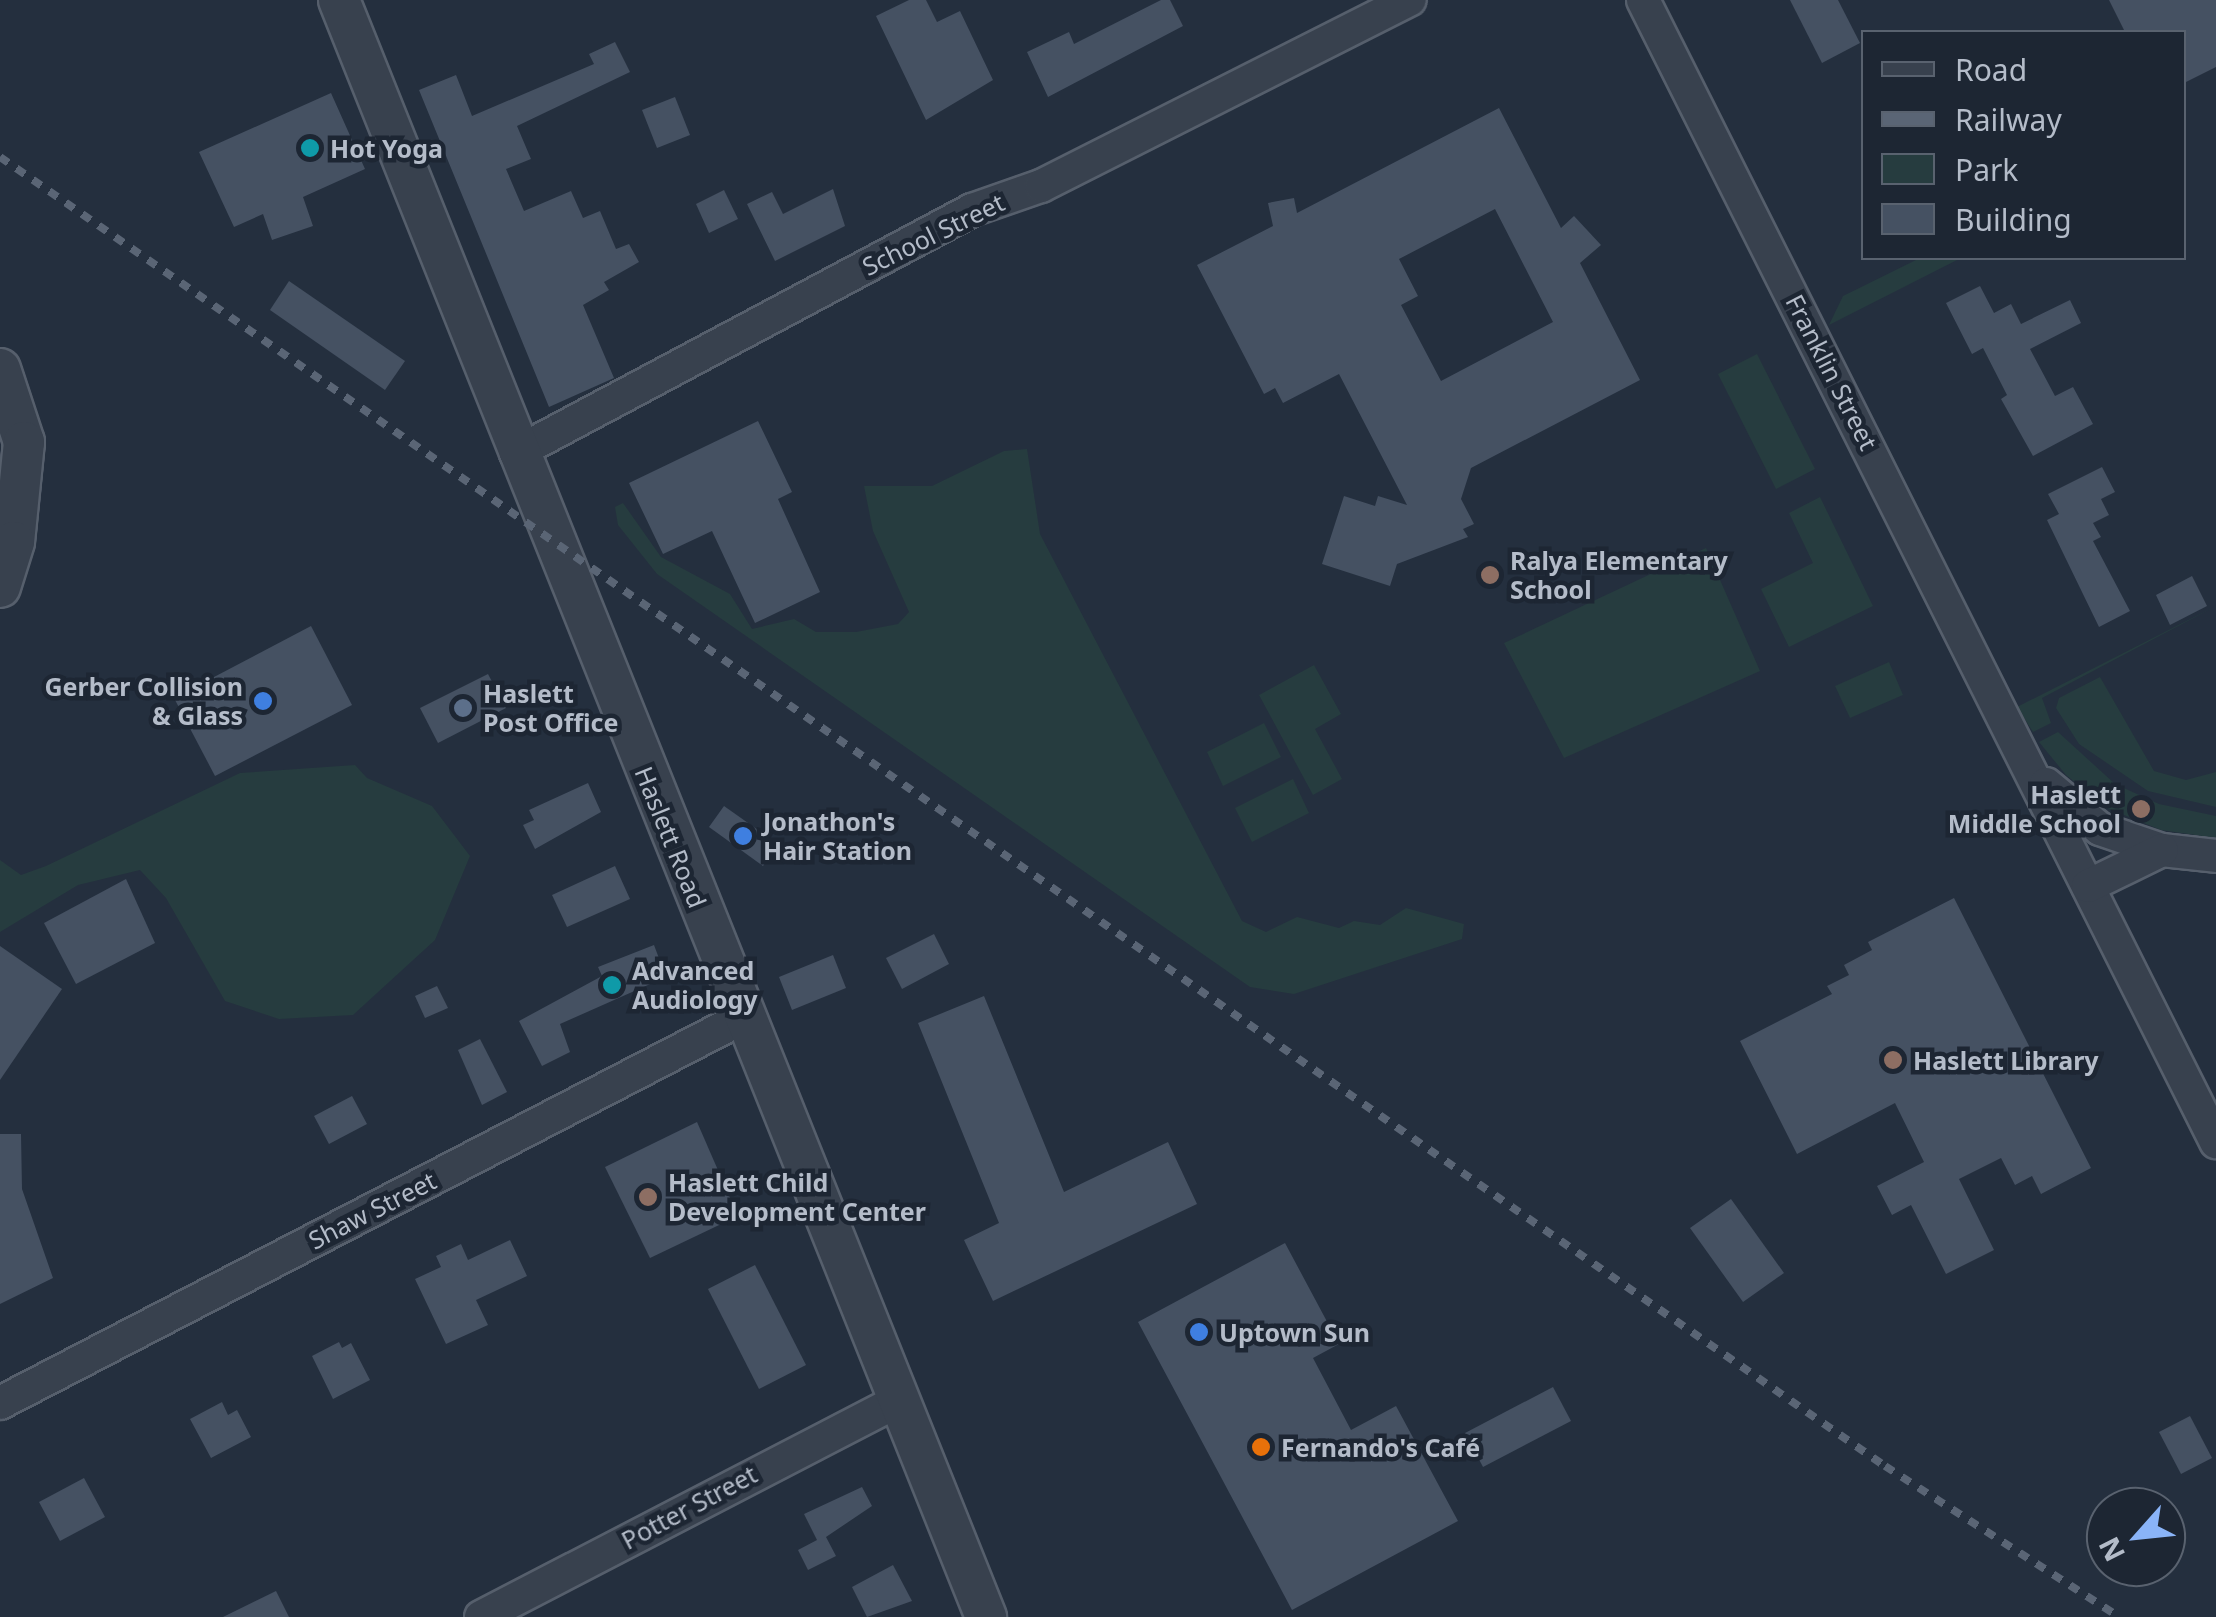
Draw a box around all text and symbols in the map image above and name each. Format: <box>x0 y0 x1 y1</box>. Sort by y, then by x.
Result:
legend <box>1861 30 2186 260</box>
text: Road <box>1955 49 2027 90</box>
text: Railway <box>1955 99 2062 140</box>
place label: Hot Yoga <box>330 133 443 163</box>
marker: Hot Yoga <box>299 137 321 159</box>
text: Park <box>1955 149 2018 190</box>
street label: School Street <box>857 187 1009 281</box>
text: Building <box>1955 199 2072 240</box>
street label: Franklin Street <box>1780 289 1884 455</box>
place label: Ralya Elementary School <box>1510 546 1728 605</box>
marker: Ralya Elementary School <box>1479 564 1501 586</box>
place label: Gerber Collision & Glass <box>44 672 243 731</box>
place label: Haslett Post Office <box>483 679 618 738</box>
marker: Gerber Collision & Glass <box>252 690 274 712</box>
marker: Haslett Post Office <box>452 697 474 719</box>
street label: Haslett Road <box>629 762 713 912</box>
place label: Haslett Middle School <box>1948 780 2121 839</box>
marker: Haslett Middle School <box>2130 798 2152 820</box>
place label: Jonathon's Hair Station <box>763 807 912 866</box>
marker: Jonathon's Hair Station <box>732 825 754 847</box>
place label: Advanced Audiology <box>632 956 758 1015</box>
marker: Advanced Audiology <box>601 974 623 996</box>
place label: Haslett Library <box>1913 1045 2099 1075</box>
marker: Haslett Library <box>1882 1049 1904 1071</box>
street label: Shaw Street <box>303 1165 441 1255</box>
place label: Haslett Child Development Center <box>668 1168 926 1227</box>
marker: Haslett Child Development Center <box>637 1186 659 1208</box>
place label: Uptown Sun <box>1219 1317 1370 1347</box>
marker: Uptown Sun <box>1188 1321 1210 1343</box>
place label: Fernando's Café <box>1281 1432 1480 1462</box>
marker: Fernando's Café <box>1250 1436 1272 1458</box>
street label: Potter Street <box>616 1459 762 1555</box>
north arrow <box>2086 1487 2186 1587</box>
text: N <box>2089 1531 2133 1568</box>

